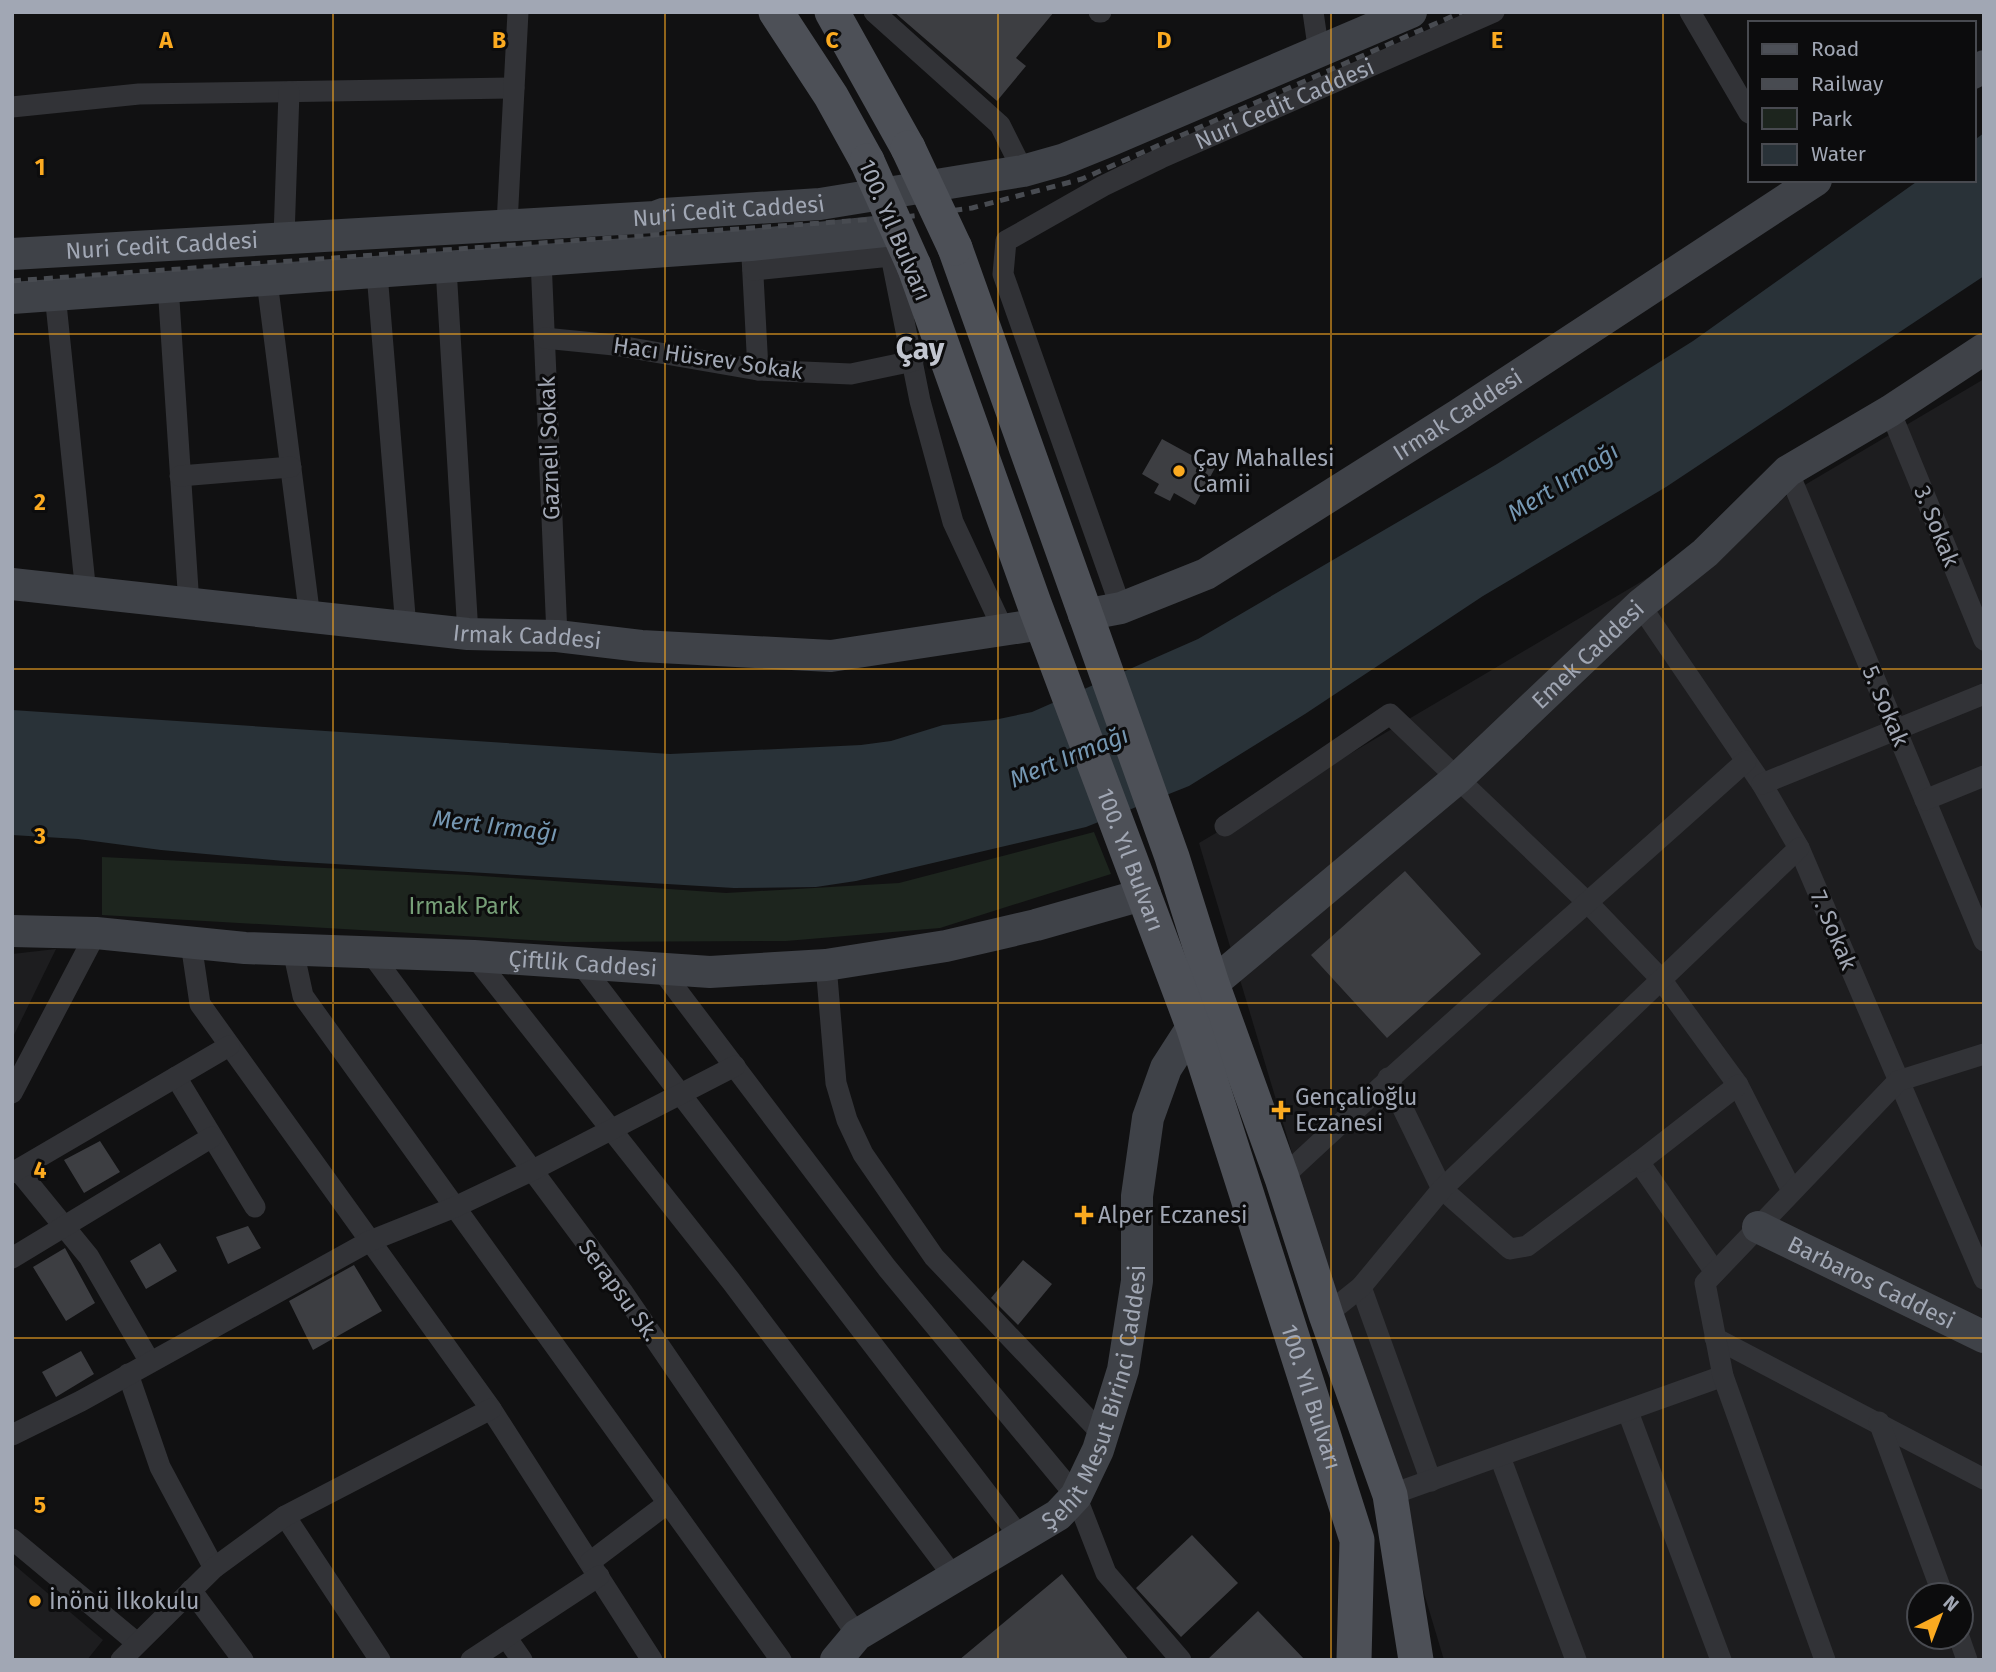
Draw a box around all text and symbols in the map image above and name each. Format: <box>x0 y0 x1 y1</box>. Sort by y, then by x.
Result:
legend <box>1748 21 1975 182</box>
text: A <box>158 26 173 54</box>
text: B <box>492 26 506 54</box>
text: C <box>825 26 839 54</box>
text: D <box>1157 26 1172 54</box>
text: E <box>1491 26 1503 54</box>
text: Road <box>1811 36 1859 62</box>
street label: Nuri Cedit Caddesi <box>1190 52 1378 155</box>
text: Railway <box>1811 71 1884 97</box>
text: Park <box>1811 106 1853 132</box>
text: Water <box>1811 141 1866 167</box>
text: 1 <box>35 153 45 181</box>
street label: 100. Yıl Bulvarı <box>853 155 937 305</box>
street label: Nuri Cedit Caddesi <box>632 189 827 232</box>
street label: Nuri Cedit Caddesi <box>65 226 259 265</box>
street label: Hacı Hüsrev Sokak <box>611 331 805 385</box>
district label: Çay <box>896 331 945 367</box>
street label: Irmak Caddesi <box>1388 363 1528 467</box>
street label: Gazneli Sokak <box>532 375 566 520</box>
water label: Mert Irmağı <box>1502 437 1624 527</box>
place label: Çay Mahallesi Camii <box>1193 444 1335 498</box>
marker: Çay Mahallesi Camii <box>1171 463 1187 479</box>
street label: 3. Sokak <box>1908 481 1966 571</box>
text: 2 <box>34 488 46 516</box>
street label: Emek Caddesi <box>1526 595 1650 715</box>
street label: Irmak Caddesi <box>452 618 603 655</box>
street label: 5. Sokak <box>1857 661 1916 751</box>
water label: Mert Irmağı <box>1006 720 1132 794</box>
street label: 100. Yıl Bulvarı <box>1091 784 1170 935</box>
water label: Mert Irmağı <box>431 804 559 848</box>
text: 3 <box>33 822 46 850</box>
street label: 7. Sokak <box>1805 886 1863 974</box>
park label: Irmak Park <box>408 892 520 920</box>
street label: Çiftlik Caddesi <box>508 944 658 982</box>
place label: Gençalioğlu Eczanesi <box>1295 1083 1417 1137</box>
marker: Gençalioğlu Eczanesi <box>1273 1102 1289 1118</box>
text: 4 <box>34 1156 47 1184</box>
place label: Alper Eczanesi <box>1098 1201 1247 1229</box>
marker: Alper Eczanesi <box>1076 1207 1092 1223</box>
street label: Barbaros Caddesi <box>1783 1230 1959 1335</box>
street label: Serapsu Sk. <box>573 1233 665 1347</box>
street label: Şehit Mesut Birinci Caddesi <box>1036 1265 1151 1536</box>
street label: 100. Yıl Bulvarı <box>1275 1321 1348 1473</box>
text: 5 <box>34 1491 46 1519</box>
north arrow <box>1905 1581 1975 1651</box>
place label: İnönü İlkokulu <box>49 1587 199 1615</box>
text: N <box>1939 1591 1963 1617</box>
marker: İnönü İlkokulu <box>27 1593 43 1609</box>

